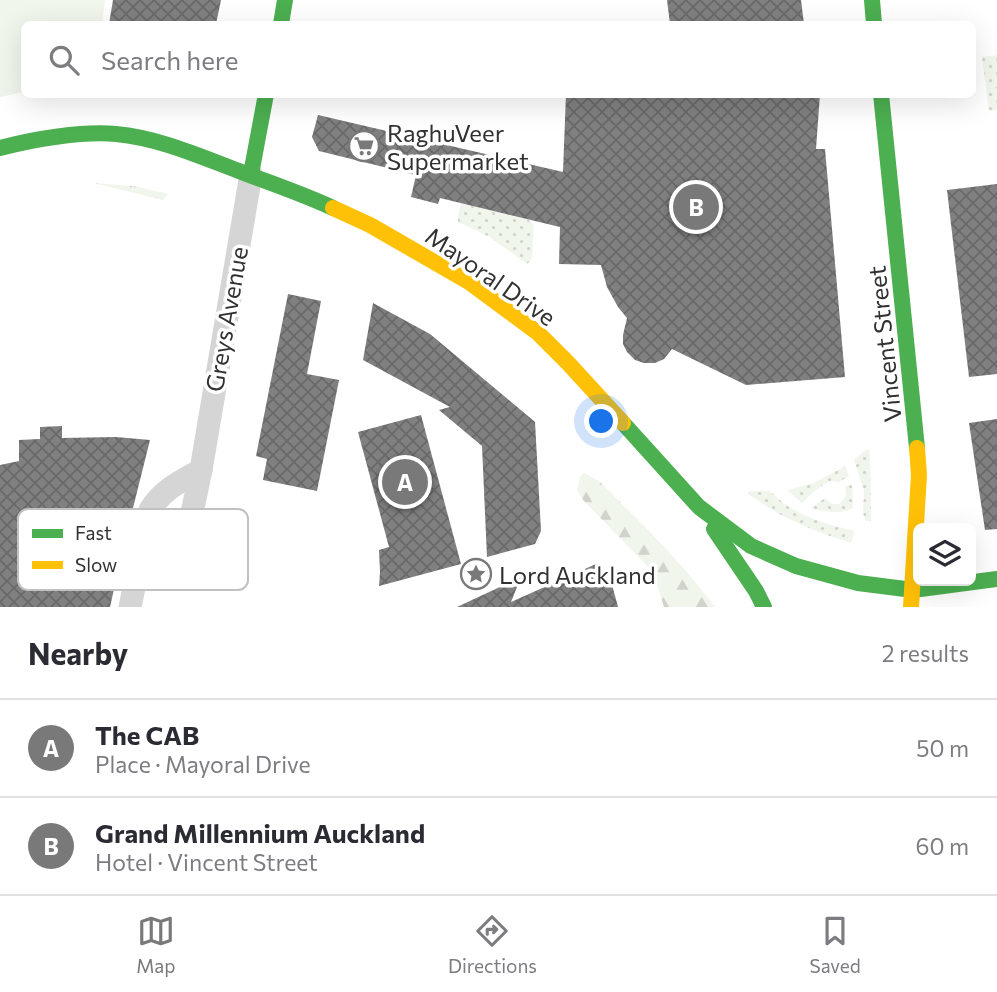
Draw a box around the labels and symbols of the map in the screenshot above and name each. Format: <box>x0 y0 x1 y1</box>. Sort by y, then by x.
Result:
place label: RaghuVeer Supermarket <box>387 118 529 175</box>
supermarket icon: RaghuVeer Supermarket <box>347 129 381 163</box>
pin: B <box>673 181 719 233</box>
street label: Mayoral Drive <box>420 221 562 331</box>
street label: Greys Avenue <box>199 244 253 394</box>
street label: Vincent Street <box>861 264 907 424</box>
your location <box>584 404 618 438</box>
pin: A <box>382 456 428 508</box>
legend <box>18 509 248 590</box>
text: Fast <box>75 521 112 544</box>
text: Slow <box>75 553 117 576</box>
place icon: Lord Auckland <box>459 557 493 591</box>
place label: Lord Auckland <box>499 560 656 589</box>

